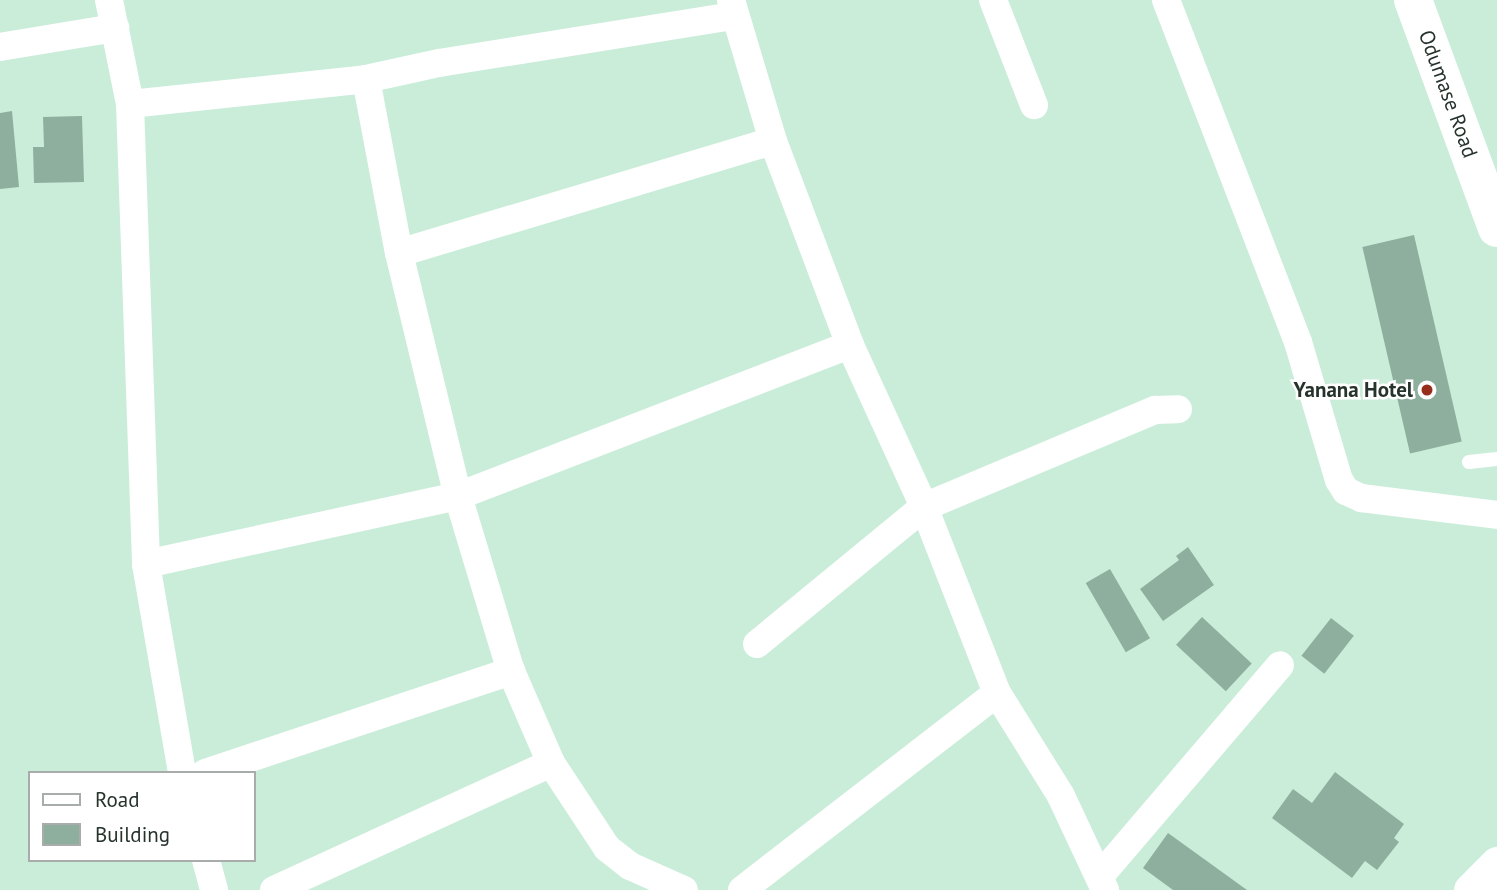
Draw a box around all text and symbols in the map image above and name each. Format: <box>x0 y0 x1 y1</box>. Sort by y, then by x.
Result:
street label: Odumase Road <box>1413 27 1483 161</box>
place label: Yanana Hotel <box>1294 377 1413 403</box>
marker: Yanana Hotel <box>1419 382 1435 398</box>
legend <box>28 771 256 862</box>
text: Road <box>95 786 139 813</box>
text: Building <box>95 821 170 848</box>

